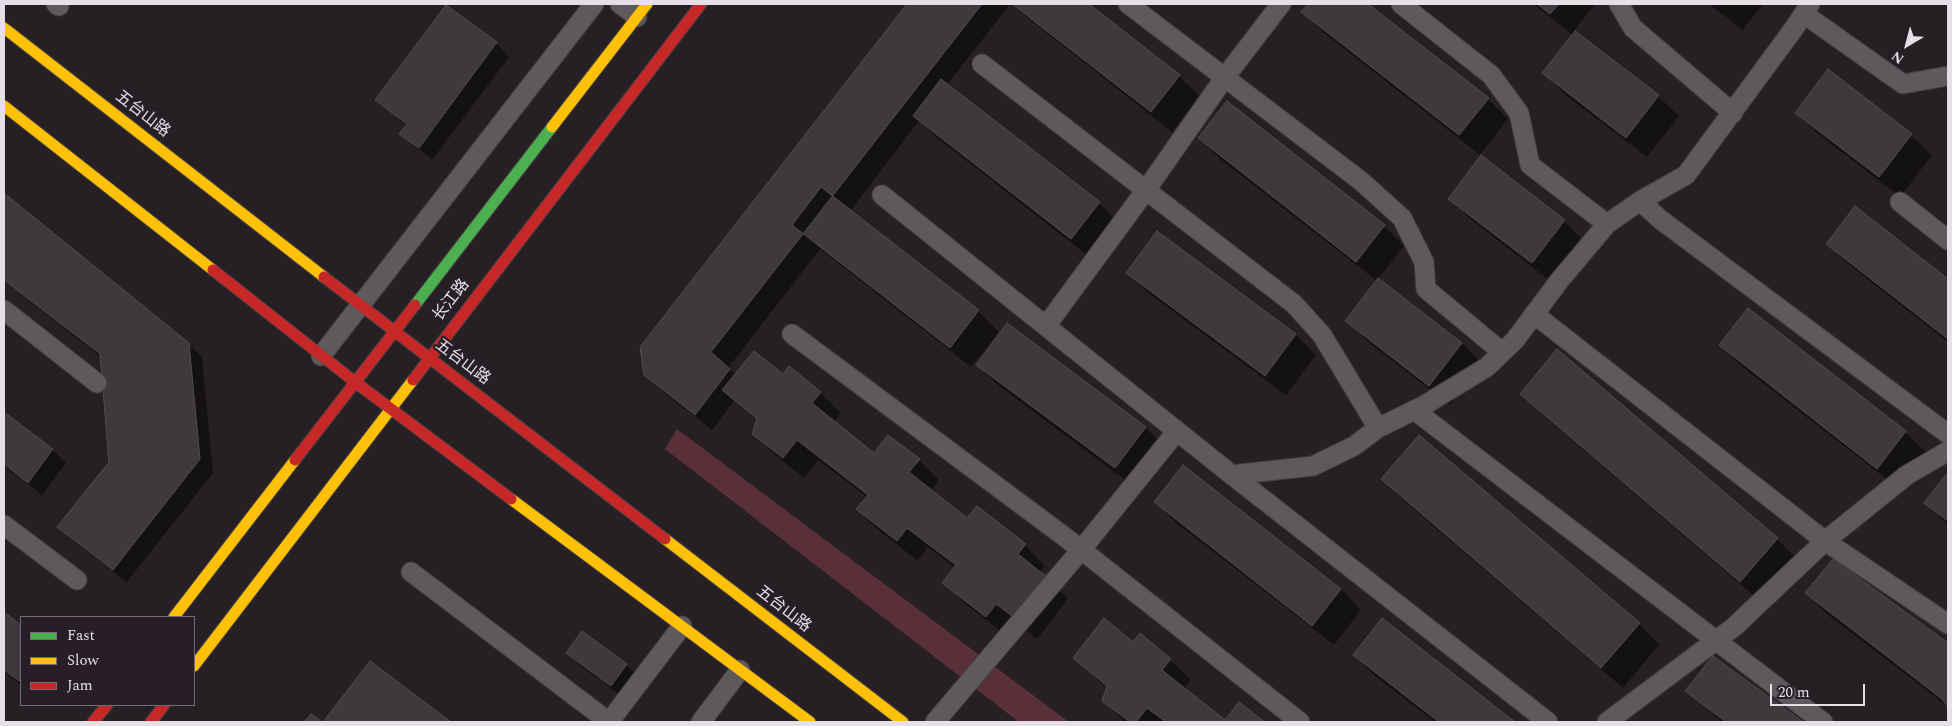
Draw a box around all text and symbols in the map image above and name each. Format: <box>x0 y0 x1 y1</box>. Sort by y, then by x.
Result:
north arrow <box>1882 20 1932 70</box>
text: N <box>1887 46 1909 69</box>
street label: 五台山路 <box>111 88 173 142</box>
street label: 长江路 <box>430 276 474 326</box>
street label: 五台山路 <box>431 336 493 390</box>
street label: 五台山路 <box>752 583 814 637</box>
legend <box>20 616 195 706</box>
text: Fast <box>67 624 95 647</box>
text: Slow <box>67 649 99 672</box>
text: Jam <box>67 674 93 697</box>
scale bar <box>1772 674 1867 706</box>
text: 20 m <box>1778 681 1810 704</box>

